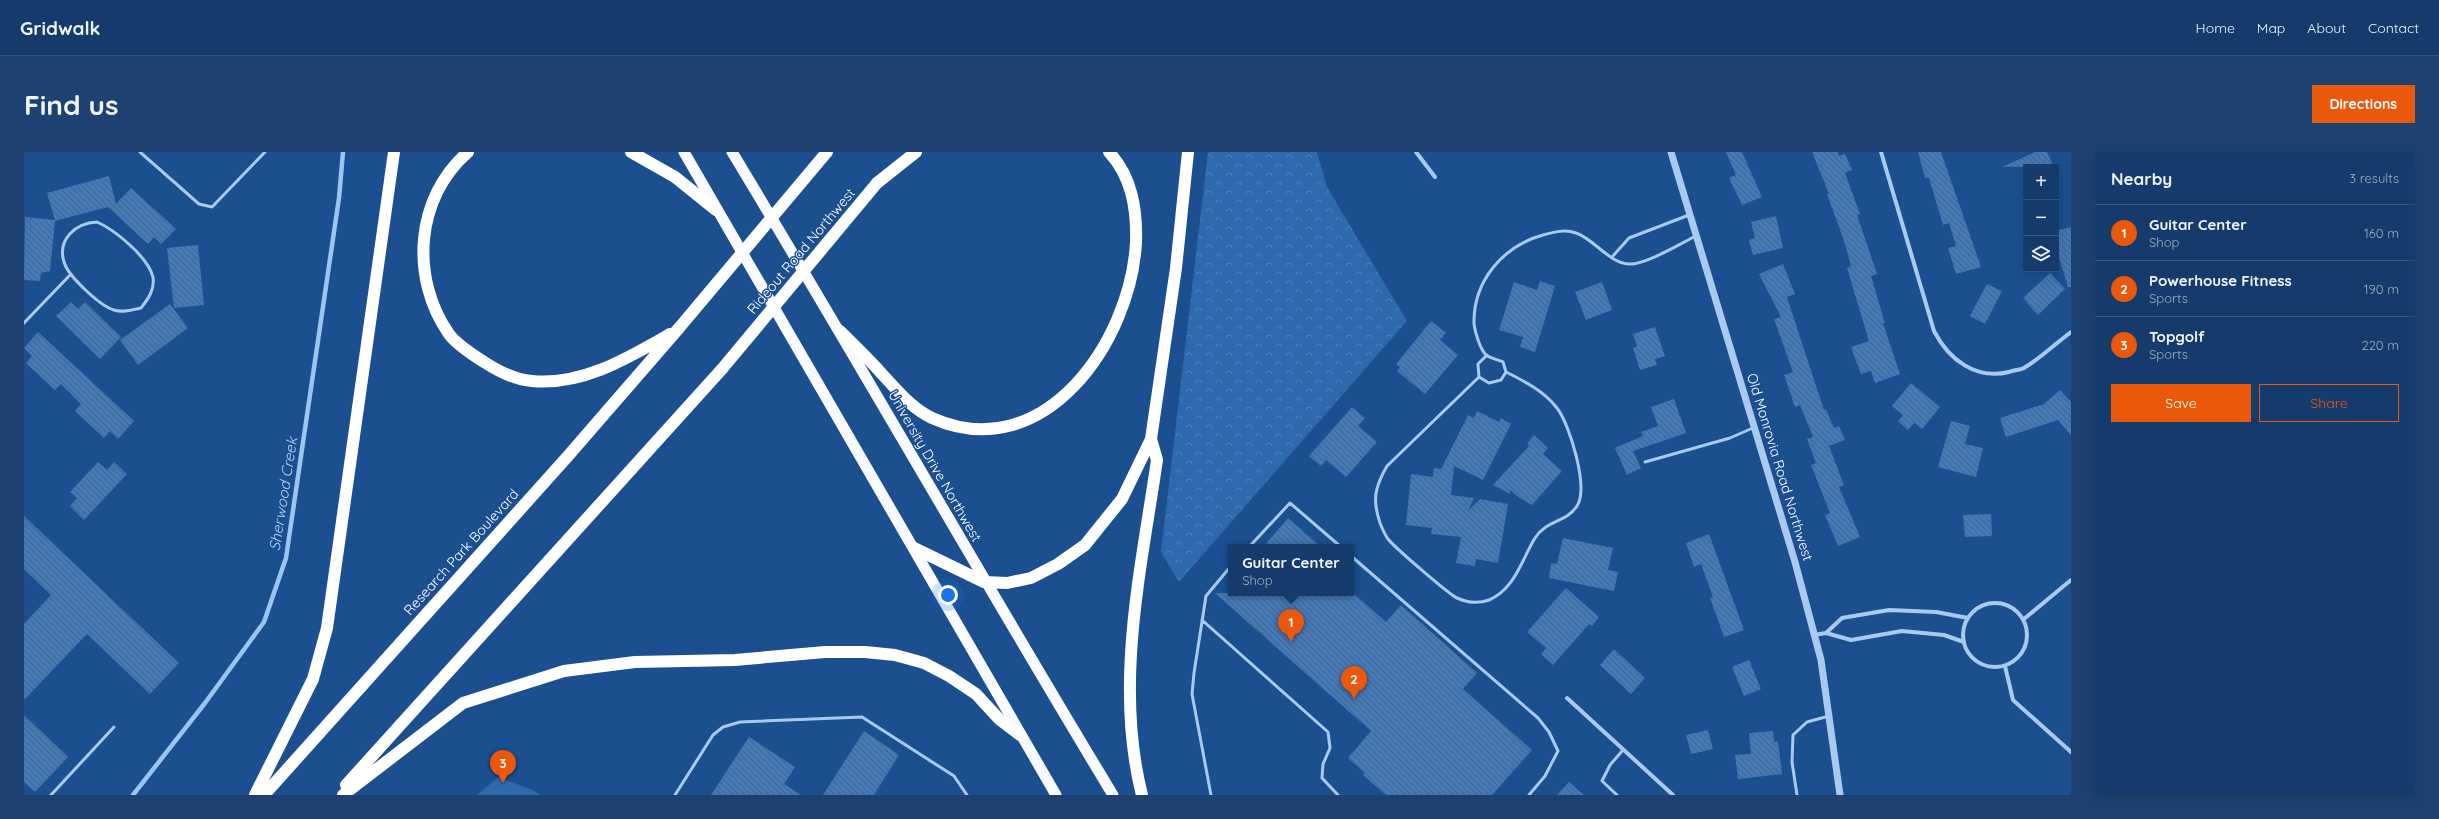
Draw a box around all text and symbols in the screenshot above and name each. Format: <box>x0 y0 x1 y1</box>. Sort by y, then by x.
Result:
text: Gridwalk <box>20 16 100 40</box>
text: Home <box>2196 19 2235 37</box>
text: Map <box>2257 19 2285 37</box>
text: About <box>2307 19 2346 37</box>
text: Contact <box>2368 19 2419 37</box>
button: Directions <box>2312 85 2415 123</box>
text: Find us <box>24 87 118 122</box>
map controls <box>2023 164 2059 272</box>
button: + <box>2023 164 2059 200</box>
text: Nearby <box>2111 168 2172 189</box>
text: 3 results <box>2349 170 2399 186</box>
street label: Rideout Road Northwest <box>743 184 859 318</box>
button: − <box>2023 200 2059 236</box>
text: Guitar Center <box>2149 215 2247 234</box>
text: 1 <box>2121 225 2127 241</box>
text: 160 m <box>2364 225 2399 241</box>
text: Shop <box>2149 234 2179 250</box>
button: layers <box>2023 236 2059 272</box>
text: Powerhouse Fitness <box>2149 271 2292 290</box>
text: 2 <box>2120 281 2128 297</box>
text: 190 m <box>2364 281 2399 297</box>
text: Sports <box>2149 290 2188 306</box>
text: Topgolf <box>2149 327 2205 346</box>
text: 3 <box>2121 337 2127 353</box>
text: 220 m <box>2361 337 2399 353</box>
text: Sports <box>2149 346 2188 362</box>
street label: Old Monrovia Road Northwest <box>1743 371 1817 563</box>
button: Save <box>2111 384 2251 422</box>
button: Share <box>2259 384 2399 422</box>
street label: University Drive Northwest <box>884 387 986 545</box>
water label: Sherwood Creek <box>265 434 302 552</box>
street label: Research Park Boulevard <box>400 485 522 619</box>
popup <box>1228 544 1354 596</box>
text: Guitar Center <box>1242 553 1340 572</box>
text: Shop <box>1242 572 1273 588</box>
your location <box>938 585 958 605</box>
pin: 1 <box>1278 609 1304 642</box>
pin: 2 <box>1341 666 1367 699</box>
pin: 3 <box>490 750 516 783</box>

